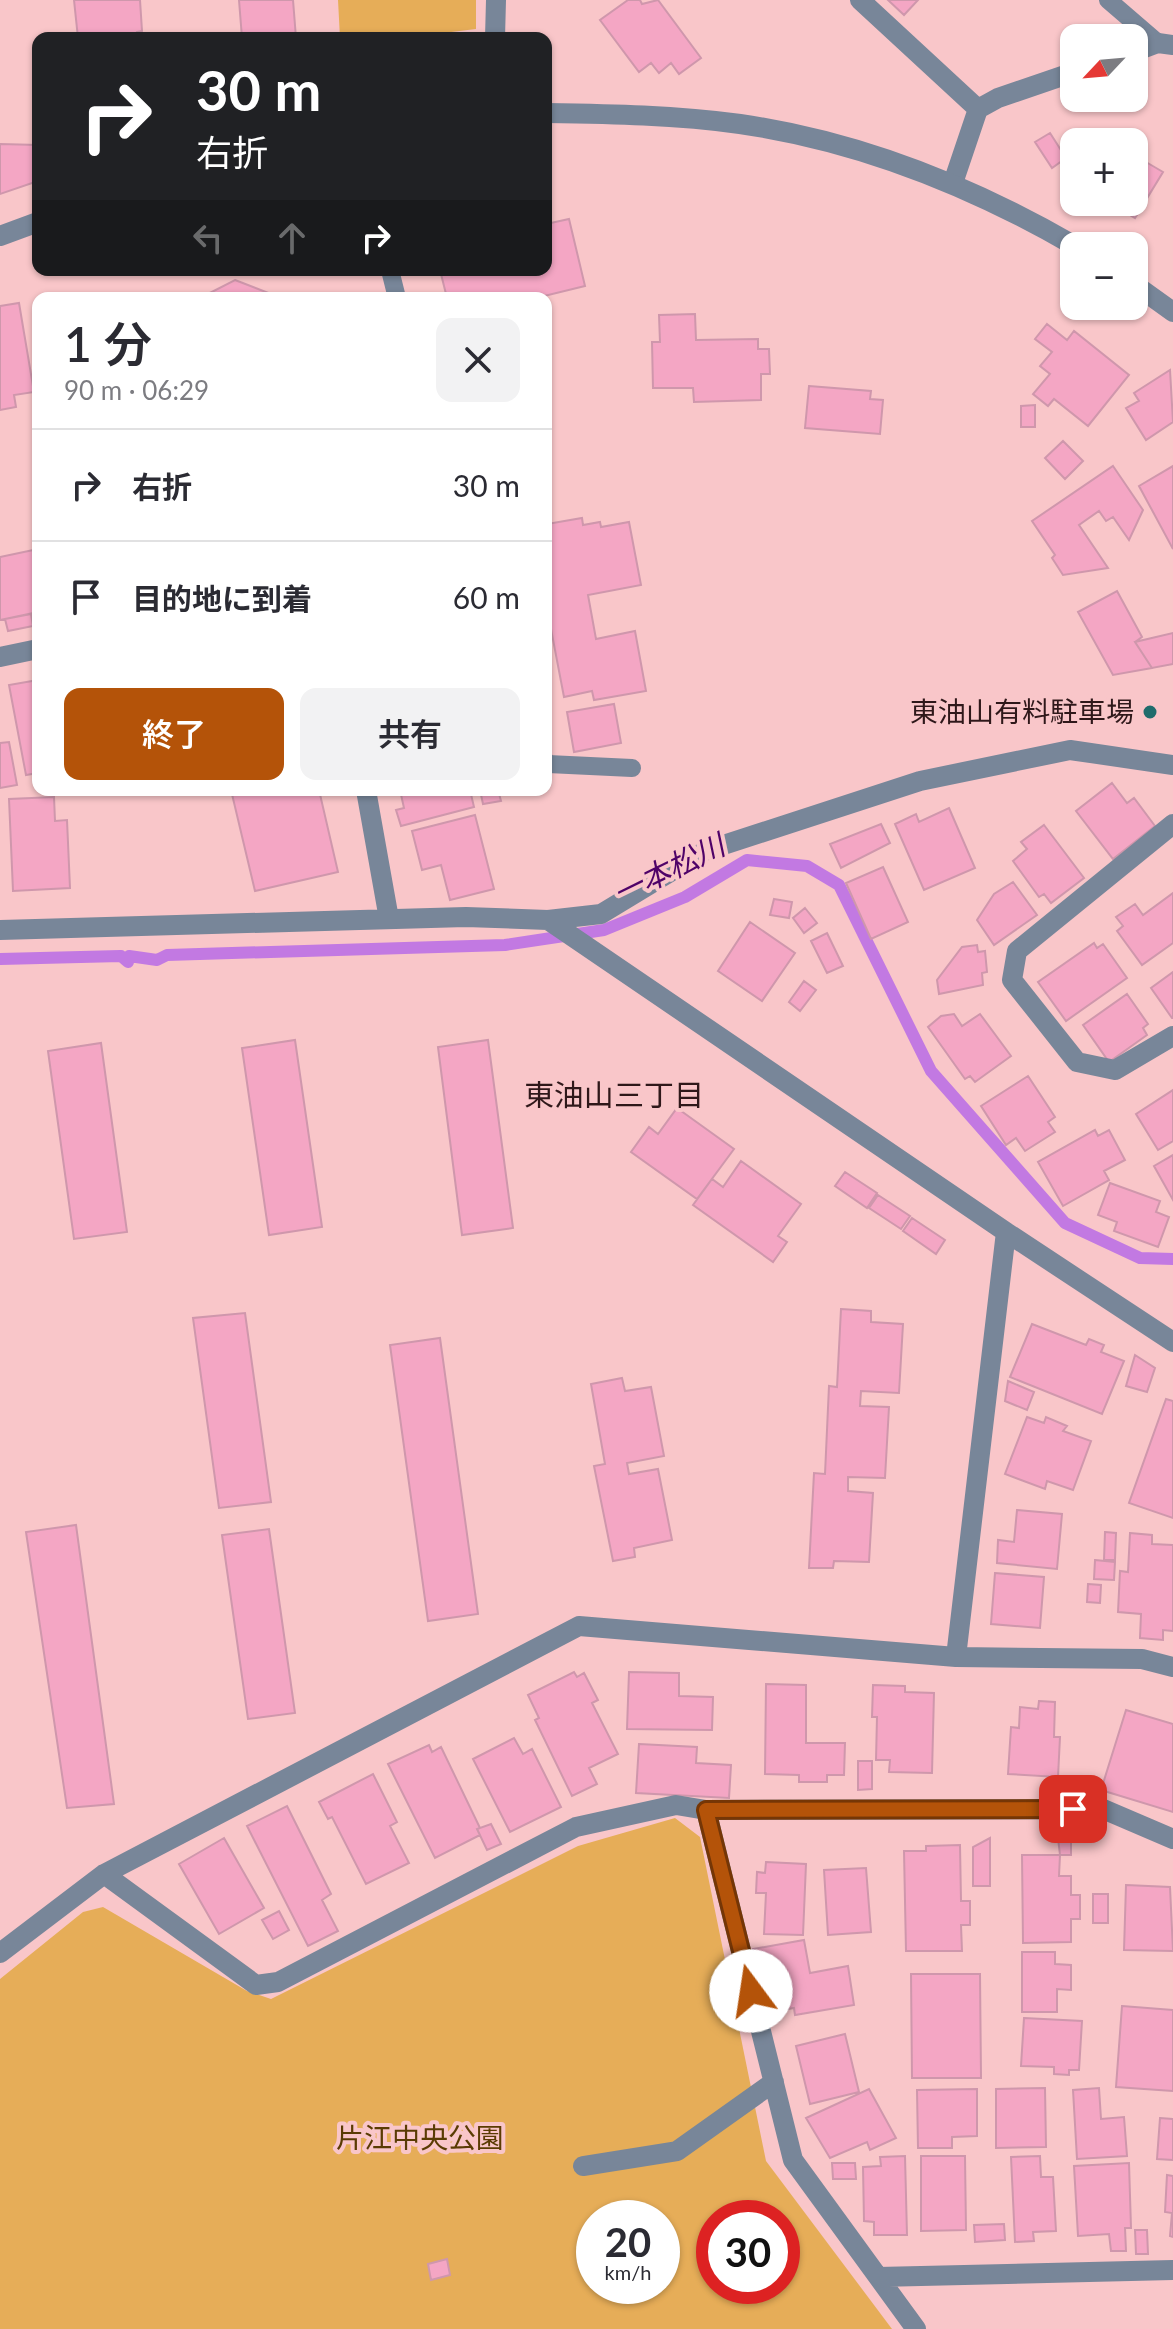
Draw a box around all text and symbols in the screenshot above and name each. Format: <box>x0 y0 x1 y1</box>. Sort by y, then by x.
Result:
north arrow <box>1060 24 1148 112</box>
map controls <box>1060 24 1148 320</box>
text: 30 m <box>196 56 321 123</box>
icon: right <box>64 64 168 168</box>
button: + <box>1060 128 1148 216</box>
text: 右折 <box>196 130 268 174</box>
icon: left <box>186 216 230 260</box>
icon: ahead <box>270 216 314 260</box>
icon: right <box>354 216 398 260</box>
button: − <box>1060 232 1148 320</box>
text: 1 分 <box>64 315 152 372</box>
button: close <box>436 318 520 402</box>
text: 90 m · 06:29 <box>64 374 209 406</box>
icon: right <box>64 463 108 507</box>
text: 30 m <box>453 467 520 503</box>
text: 右折 <box>132 468 192 504</box>
icon: arrive <box>64 575 108 619</box>
text: 60 m <box>453 579 520 615</box>
text: 目的地に到着 <box>132 580 312 616</box>
button: 終了 <box>64 688 284 780</box>
button: 共有 <box>300 688 520 780</box>
place label: 東油山有料駐車場 <box>910 694 1134 728</box>
marker: 東油山有料駐車場 <box>1141 703 1159 721</box>
water label: 一本松川 <box>606 824 733 911</box>
district label: 東油山三丁目 <box>524 1076 704 1112</box>
pin <box>1039 1775 1107 1843</box>
icon: arrive <box>1051 1787 1095 1831</box>
position arrow <box>709 1949 793 2033</box>
park label: 片江中央公園 <box>336 2120 504 2154</box>
speed limit sign: 30 <box>696 2200 800 2304</box>
text: 20 <box>605 2218 651 2266</box>
text: km/h <box>605 2260 651 2284</box>

